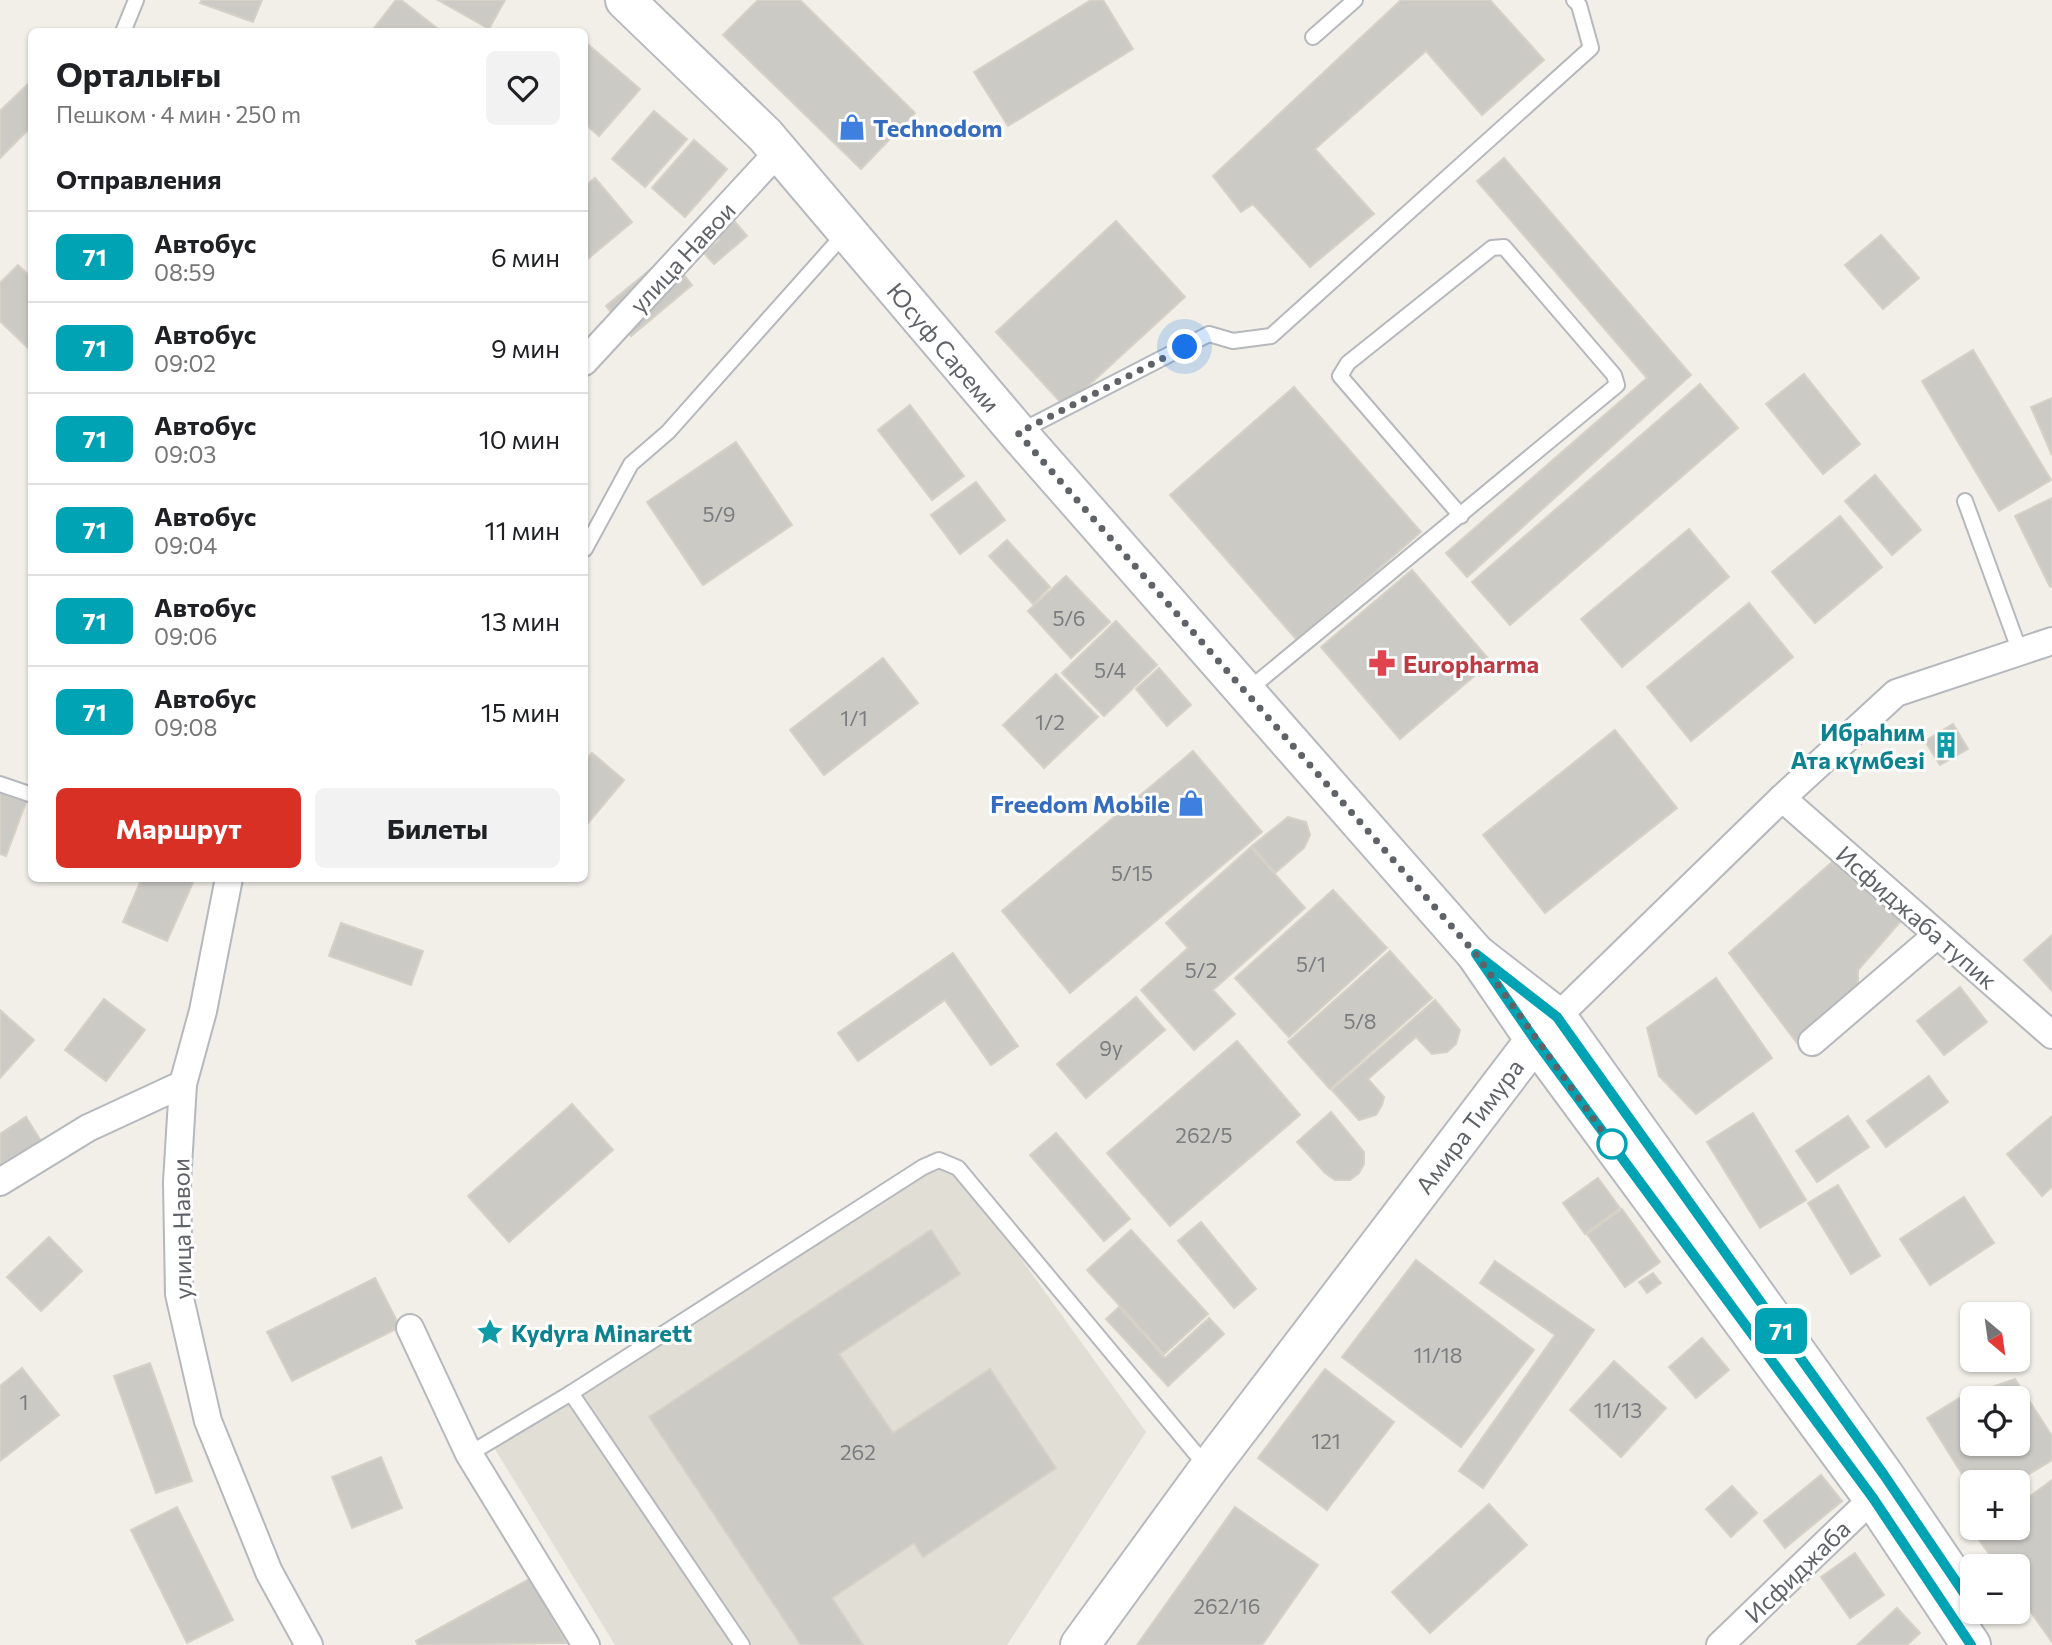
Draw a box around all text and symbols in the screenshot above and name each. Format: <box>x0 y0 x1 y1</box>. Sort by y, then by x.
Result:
button: heart <box>486 51 560 125</box>
text: Орталығы <box>56 53 221 94</box>
text: Пешком · 4 мин · 250 m <box>56 100 301 128</box>
shop icon: Technodom <box>837 112 867 142</box>
place label: Technodom <box>873 113 1002 142</box>
text: Отправления <box>56 163 222 194</box>
street label: улица Навои <box>623 195 741 319</box>
text: Автобус <box>154 227 256 258</box>
text: 6 мин <box>491 241 560 272</box>
text: 71 <box>82 242 107 271</box>
text: 08:59 <box>154 258 216 286</box>
street label: Юсуф Сареми <box>881 276 1007 418</box>
text: Автобус <box>154 318 256 349</box>
your location <box>1167 329 1202 364</box>
text: 9 мин <box>491 332 560 363</box>
text: 71 <box>82 333 107 362</box>
text: 09:02 <box>154 349 216 377</box>
text: Автобус <box>154 409 256 440</box>
text: 10 мин <box>479 423 560 454</box>
text: 71 <box>82 424 107 453</box>
text: 09:03 <box>154 440 216 468</box>
text: Автобус <box>154 500 256 531</box>
house number: 5/9 <box>702 501 736 526</box>
text: 11 мин <box>485 514 560 545</box>
text: 71 <box>82 515 107 544</box>
text: 09:04 <box>154 531 217 559</box>
text: Автобус <box>154 591 256 622</box>
text: 13 мин <box>481 605 560 636</box>
house number: 5/6 <box>1052 605 1086 630</box>
text: 71 <box>82 606 107 635</box>
text: 09:06 <box>154 622 217 650</box>
pharmacy icon: Europharma <box>1367 648 1397 678</box>
place label: Europharma <box>1403 649 1539 678</box>
house number: 5/4 <box>1094 657 1126 682</box>
text: Автобус <box>154 682 256 713</box>
text: 15 мин <box>481 696 560 727</box>
text: 71 <box>82 697 107 726</box>
house number: 1/1 <box>840 705 868 730</box>
house number: 1/2 <box>1035 709 1065 734</box>
text: 09:08 <box>154 713 217 741</box>
place label: Ибраhим Ата күмбезі <box>1791 717 1925 774</box>
building icon: Ибраhим Ата күмбезі <box>1931 730 1961 760</box>
button: Маршрут <box>56 788 301 868</box>
button: Билеты <box>315 788 560 868</box>
shop icon: Freedom Mobile <box>1176 788 1206 818</box>
place label: Freedom Mobile <box>990 789 1170 818</box>
street label: Исфиджаба тупик <box>1831 839 2004 995</box>
house number: 5/15 <box>1111 860 1153 885</box>
house number: 5/1 <box>1296 951 1326 976</box>
house number: 5/2 <box>1185 957 1217 982</box>
house number: 5/8 <box>1343 1008 1377 1033</box>
house number: 9у <box>1099 1035 1123 1060</box>
street label: Амира Тимура <box>1409 1053 1529 1199</box>
house number: 262/5 <box>1175 1122 1233 1147</box>
unlabelled marker <box>1597 1129 1627 1159</box>
street label: улица Навои <box>165 1158 197 1300</box>
north arrow <box>1960 1302 2030 1372</box>
map controls <box>1960 1302 2030 1624</box>
line badge: 71 <box>1750 1308 1812 1354</box>
text: 71 <box>1769 1316 1793 1345</box>
place icon: Kydyra Minarett <box>475 1317 505 1347</box>
place label: Kydyra Minarett <box>511 1318 692 1347</box>
house number: 11/18 <box>1413 1342 1463 1367</box>
button: locate <box>1960 1386 2030 1456</box>
house number: 1 <box>20 1389 28 1414</box>
house number: 11/13 <box>1594 1397 1642 1422</box>
house number: 121 <box>1311 1428 1341 1453</box>
house number: 262 <box>840 1439 876 1464</box>
button: + <box>1960 1470 2030 1540</box>
street label: Исфиджаба <box>1738 1514 1856 1628</box>
button: − <box>1960 1554 2030 1624</box>
house number: 262/16 <box>1194 1593 1261 1618</box>

